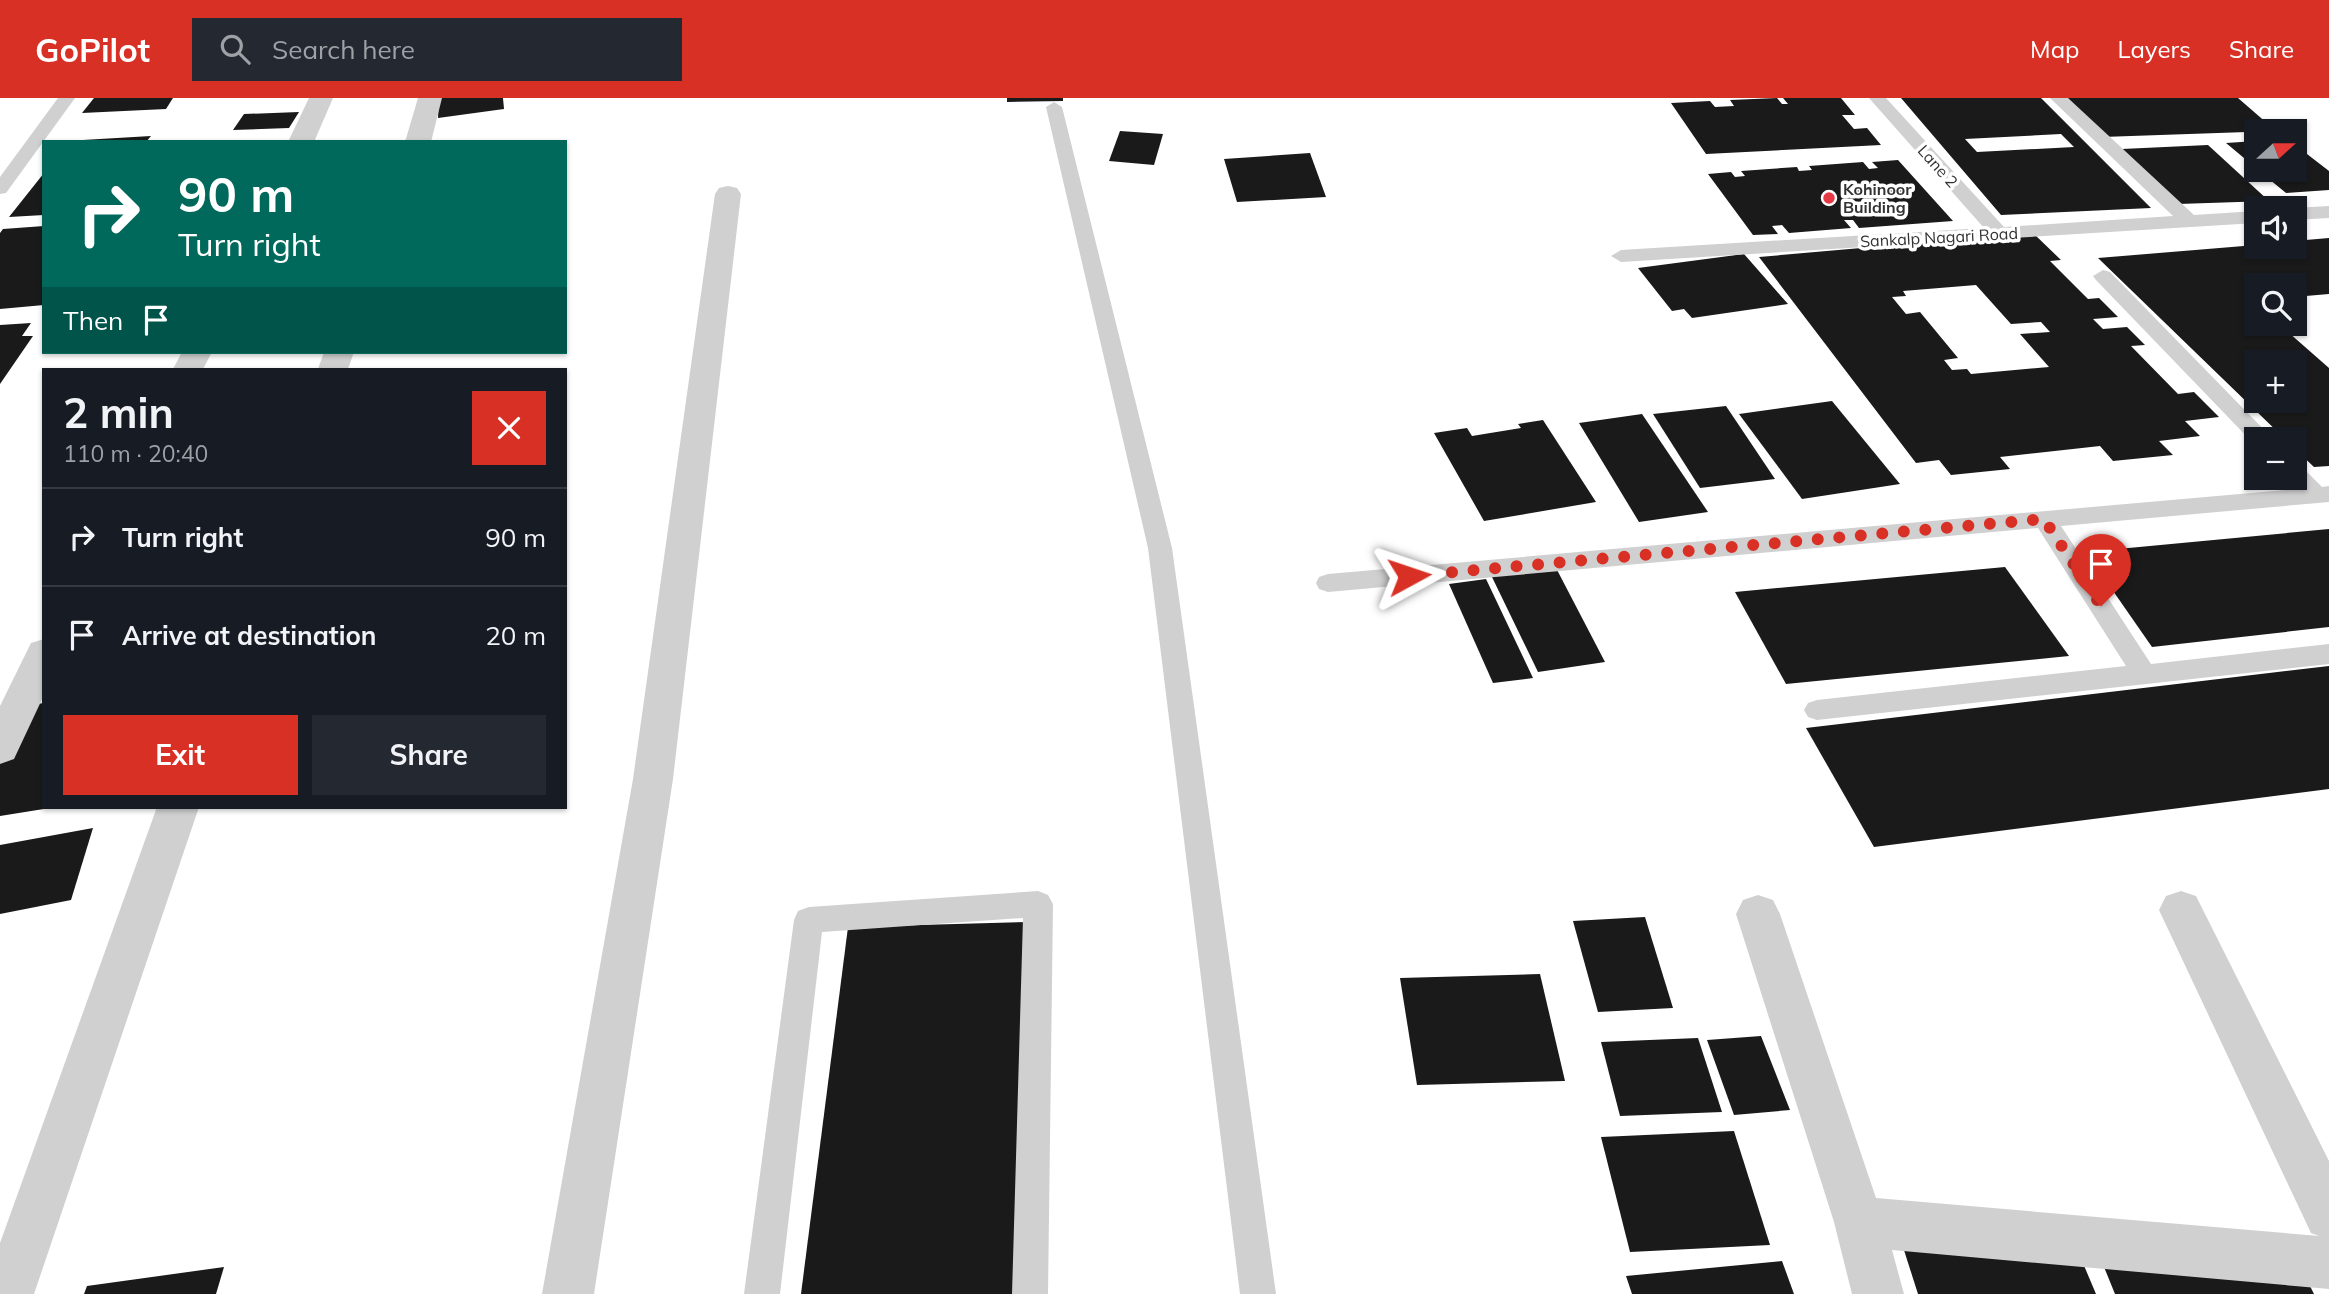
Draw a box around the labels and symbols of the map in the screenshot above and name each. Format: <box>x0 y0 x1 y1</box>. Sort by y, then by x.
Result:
north arrow <box>2244 119 2306 182</box>
street label: Lane 2 <box>1914 141 1962 191</box>
place label: Kohinoor Building <box>1843 179 1912 217</box>
marker: Kohinoor Building <box>1821 190 1837 206</box>
street label: Sankalp Nagari Road <box>1860 223 2018 251</box>
pin <box>2071 534 2131 606</box>
position arrow <box>1372 539 1446 613</box>

